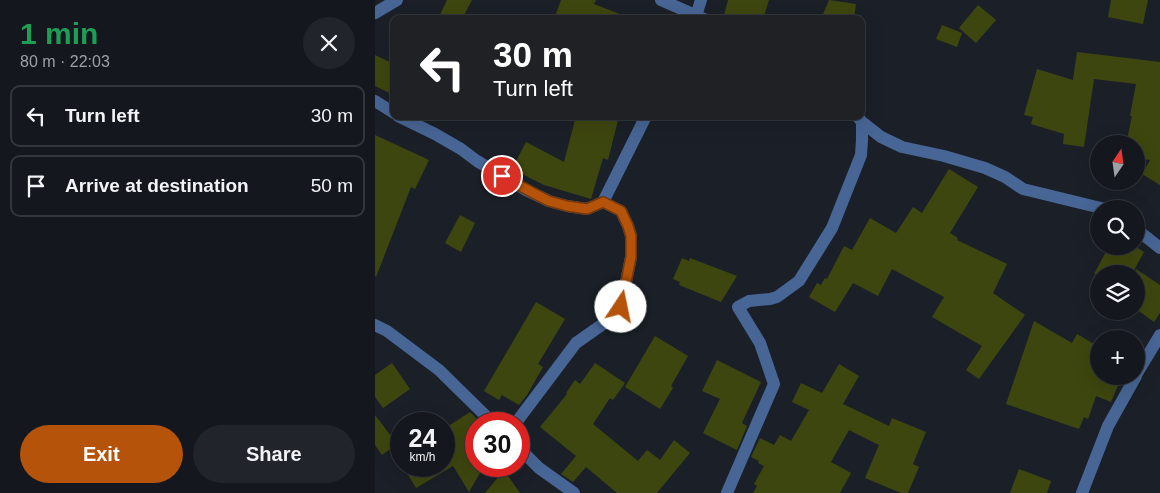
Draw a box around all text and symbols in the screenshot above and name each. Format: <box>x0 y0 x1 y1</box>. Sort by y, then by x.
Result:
text: 1 min <box>20 17 98 50</box>
button: close <box>303 17 355 69</box>
icon: left <box>410 35 475 100</box>
text: 30 m <box>493 35 573 74</box>
text: 80 m · 22:03 <box>20 53 110 70</box>
text: Turn left <box>493 76 573 101</box>
icon: left <box>22 102 50 130</box>
text: Turn left <box>65 105 140 126</box>
text: 30 m <box>311 105 353 126</box>
north arrow <box>1090 135 1145 190</box>
map controls <box>1090 135 1145 385</box>
pin <box>481 155 523 197</box>
icon: arrive <box>488 162 516 190</box>
icon: arrive <box>22 172 50 200</box>
text: Arrive at destination <box>65 175 249 196</box>
text: 50 m <box>311 175 353 196</box>
button: search <box>1090 200 1145 255</box>
button: layers <box>1090 265 1145 320</box>
position arrow <box>594 280 646 332</box>
button: + <box>1090 330 1145 385</box>
speed limit sign: 30 <box>465 412 530 477</box>
text: 24 <box>409 424 436 452</box>
button: Exit <box>20 425 183 483</box>
button: Share <box>193 425 355 483</box>
text: km/h <box>409 450 436 464</box>

